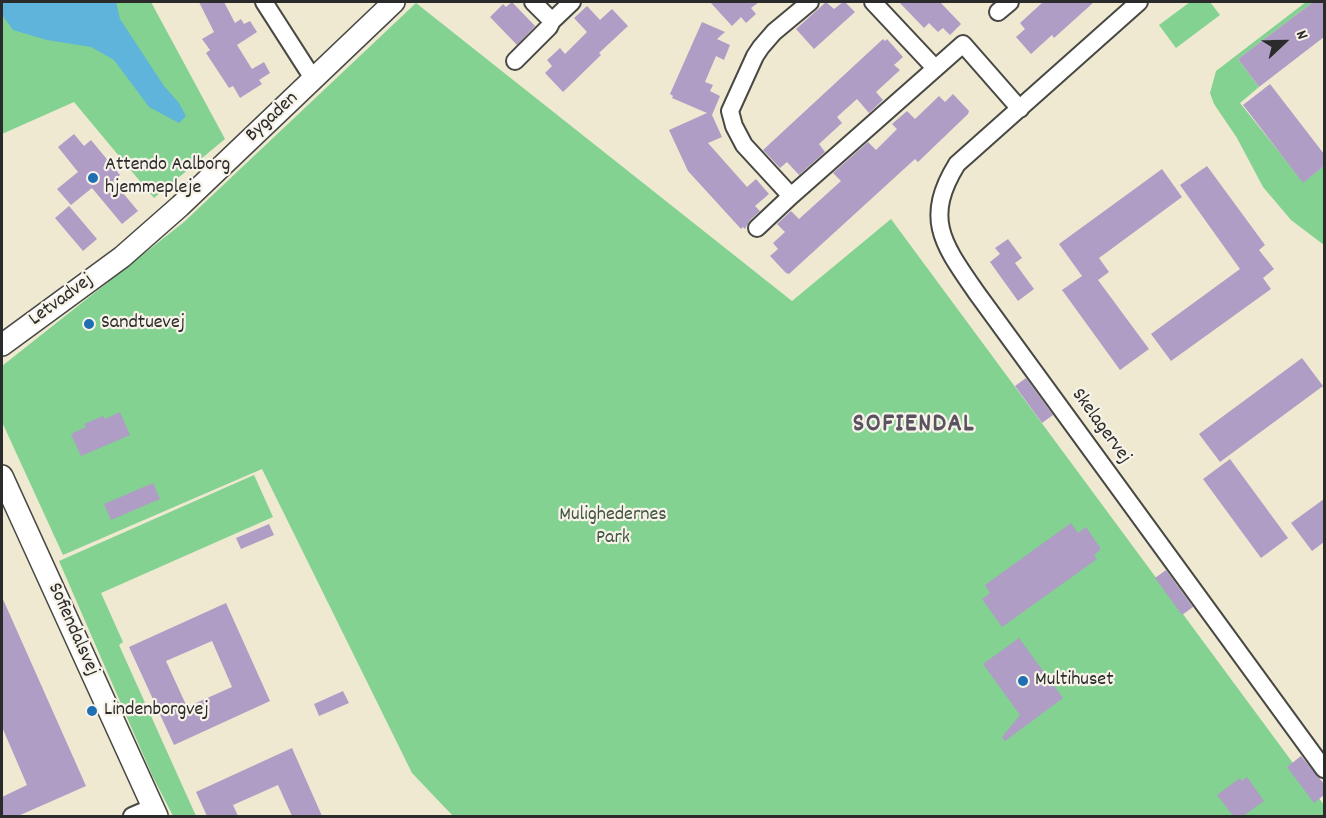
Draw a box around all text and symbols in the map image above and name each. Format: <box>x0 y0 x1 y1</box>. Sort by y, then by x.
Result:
north arrow <box>1254 12 1314 72</box>
text: N <box>1289 27 1313 43</box>
street label: Bygaden <box>242 88 304 148</box>
place label: Attendo Aalborg hjemmepleje <box>105 154 230 201</box>
marker: Attendo Aalborg hjemmepleje <box>86 171 100 185</box>
street label: Letvadvej <box>25 270 99 332</box>
place label: Sandtuevej <box>101 312 185 336</box>
marker: Sandtuevej <box>82 317 96 331</box>
street label: Skelagervej <box>1065 385 1135 469</box>
district label: SOFIENDAL <box>853 410 975 442</box>
park label: Mulighedernes Park <box>559 504 667 551</box>
street label: Sofiendalsvej <box>41 580 103 680</box>
place label: Multihuset <box>1035 669 1114 693</box>
marker: Multihuset <box>1016 674 1030 688</box>
place label: Lindenborgvej <box>104 699 209 723</box>
marker: Lindenborgvej <box>85 704 99 718</box>

